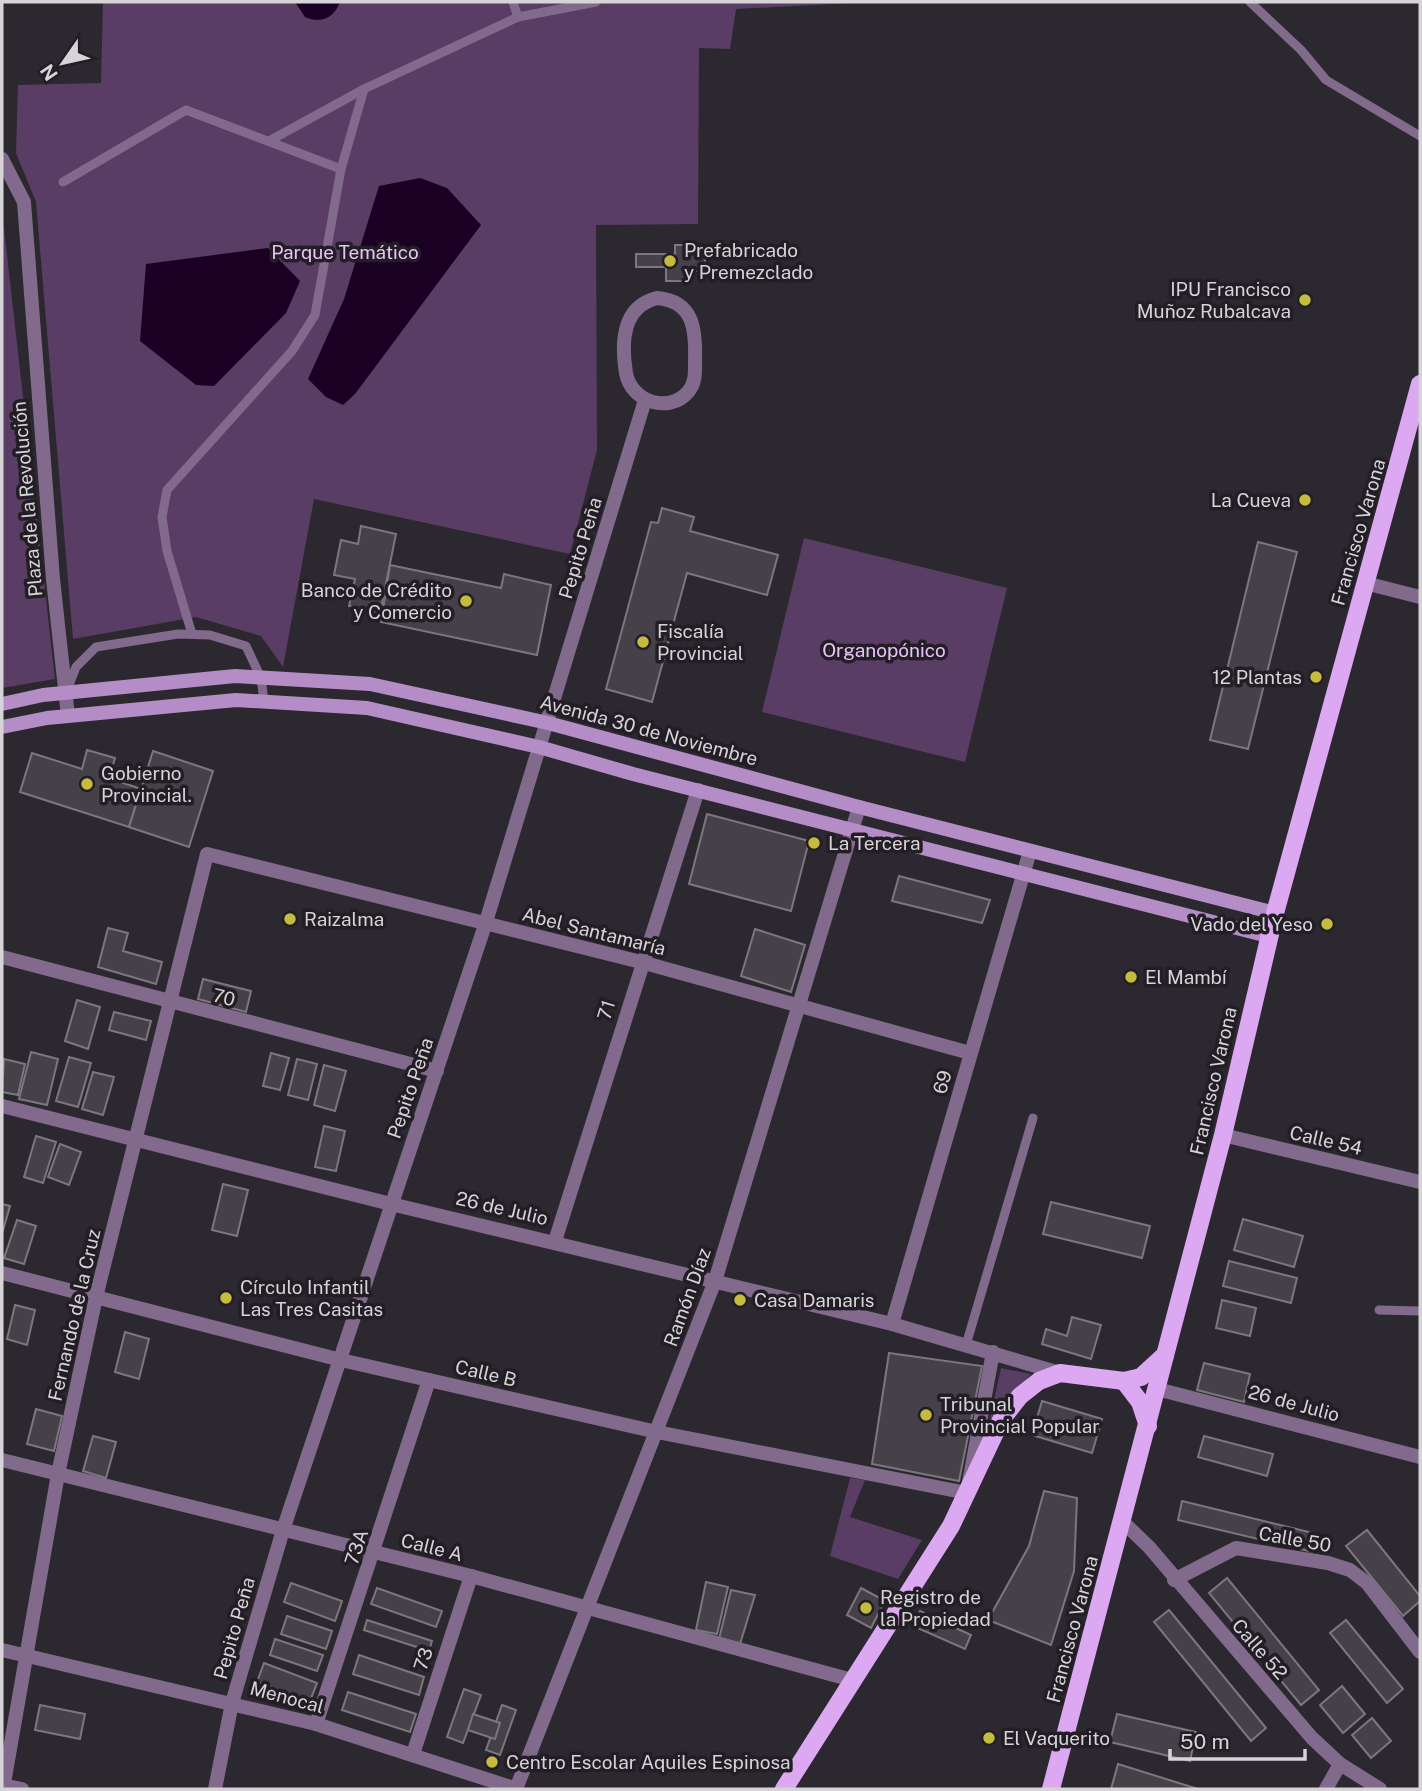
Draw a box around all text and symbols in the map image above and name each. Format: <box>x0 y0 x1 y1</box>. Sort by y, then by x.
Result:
north arrow <box>28 28 98 98</box>
text: N <box>36 60 62 85</box>
place label: Prefabricado y Premezclado <box>684 239 813 283</box>
park label: Parque Temático <box>271 241 419 263</box>
marker: Prefabricado y Premezclado <box>662 253 678 269</box>
place label: IPU Francisco Muñoz Rubalcava <box>1137 278 1291 322</box>
marker: IPU Francisco Muñoz Rubalcava <box>1297 292 1313 308</box>
street label: Plaza de la Revolución <box>7 400 47 598</box>
street label: Francisco Varona <box>1327 456 1389 608</box>
place label: La Cueva <box>1211 489 1291 511</box>
marker: La Cueva <box>1297 492 1313 508</box>
street label: Pepito Peña <box>554 494 606 602</box>
place label: Banco de Crédito y Comercio <box>301 579 452 623</box>
marker: Banco de Crédito y Comercio <box>458 593 474 609</box>
place label: Fiscalía Provincial <box>657 620 743 664</box>
marker: Fiscalía Provincial <box>635 634 651 650</box>
park label: Organopónico <box>822 639 946 661</box>
place label: 12 Plantas <box>1212 666 1302 688</box>
marker: 12 Plantas <box>1308 669 1324 685</box>
street label: Avenida 30 de Noviembre <box>538 690 760 770</box>
place label: Gobierno Provincial. <box>101 762 192 806</box>
marker: Gobierno Provincial. <box>79 776 95 792</box>
place label: La Tercera <box>828 832 920 854</box>
marker: La Tercera <box>806 835 822 851</box>
street label: Abel Santamaría <box>520 903 668 959</box>
place label: Raizalma <box>304 908 384 930</box>
marker: Raizalma <box>282 911 298 927</box>
place label: Vado del Yeso <box>1190 913 1313 935</box>
marker: Vado del Yeso <box>1319 916 1335 932</box>
place label: El Mambí <box>1145 966 1227 988</box>
marker: El Mambí <box>1123 969 1139 985</box>
street label: 70 <box>210 984 238 1010</box>
street label: 71 <box>593 997 619 1023</box>
street label: Francisco Varona <box>1185 1005 1241 1157</box>
street label: Pepito Peña <box>382 1035 438 1141</box>
street label: 69 <box>928 1068 956 1096</box>
street label: Calle 54 <box>1288 1121 1364 1159</box>
street label: 26 de Julio <box>454 1187 550 1229</box>
street label: Fernando de la Cruz <box>43 1227 105 1403</box>
street label: Ramón Díaz <box>659 1245 715 1349</box>
place label: Círculo Infantil Las Tres Casitas <box>240 1276 383 1320</box>
place label: Casa Damaris <box>754 1289 874 1311</box>
marker: Círculo Infantil Las Tres Casitas <box>218 1290 234 1306</box>
marker: Casa Damaris <box>732 1292 748 1308</box>
street label: Calle B <box>453 1355 519 1391</box>
street label: 26 de Julio <box>1246 1380 1342 1426</box>
place label: Tribunal Provincial Popular <box>940 1393 1100 1437</box>
marker: Tribunal Provincial Popular <box>918 1407 934 1423</box>
street label: Calle 50 <box>1257 1522 1333 1556</box>
street label: 73A <box>340 1526 372 1568</box>
street label: Calle A <box>399 1529 465 1565</box>
street label: Francisco Varona <box>1042 1553 1102 1705</box>
street label: Pepito Peña <box>209 1574 259 1682</box>
place label: Registro de la Propiedad <box>880 1586 991 1630</box>
marker: Registro de la Propiedad <box>858 1600 874 1616</box>
street label: Calle 52 <box>1228 1614 1292 1684</box>
street label: 73 <box>409 1645 437 1673</box>
street label: Menocal <box>248 1677 326 1717</box>
scale bar <box>1170 1718 1305 1762</box>
place label: El Vaquerito <box>1003 1727 1110 1749</box>
text: 50 m <box>1180 1729 1230 1754</box>
marker: El Vaquerito <box>981 1730 997 1746</box>
place label: Centro Escolar Aquiles Espinosa <box>506 1751 791 1773</box>
marker: Centro Escolar Aquiles Espinosa <box>484 1754 500 1770</box>

